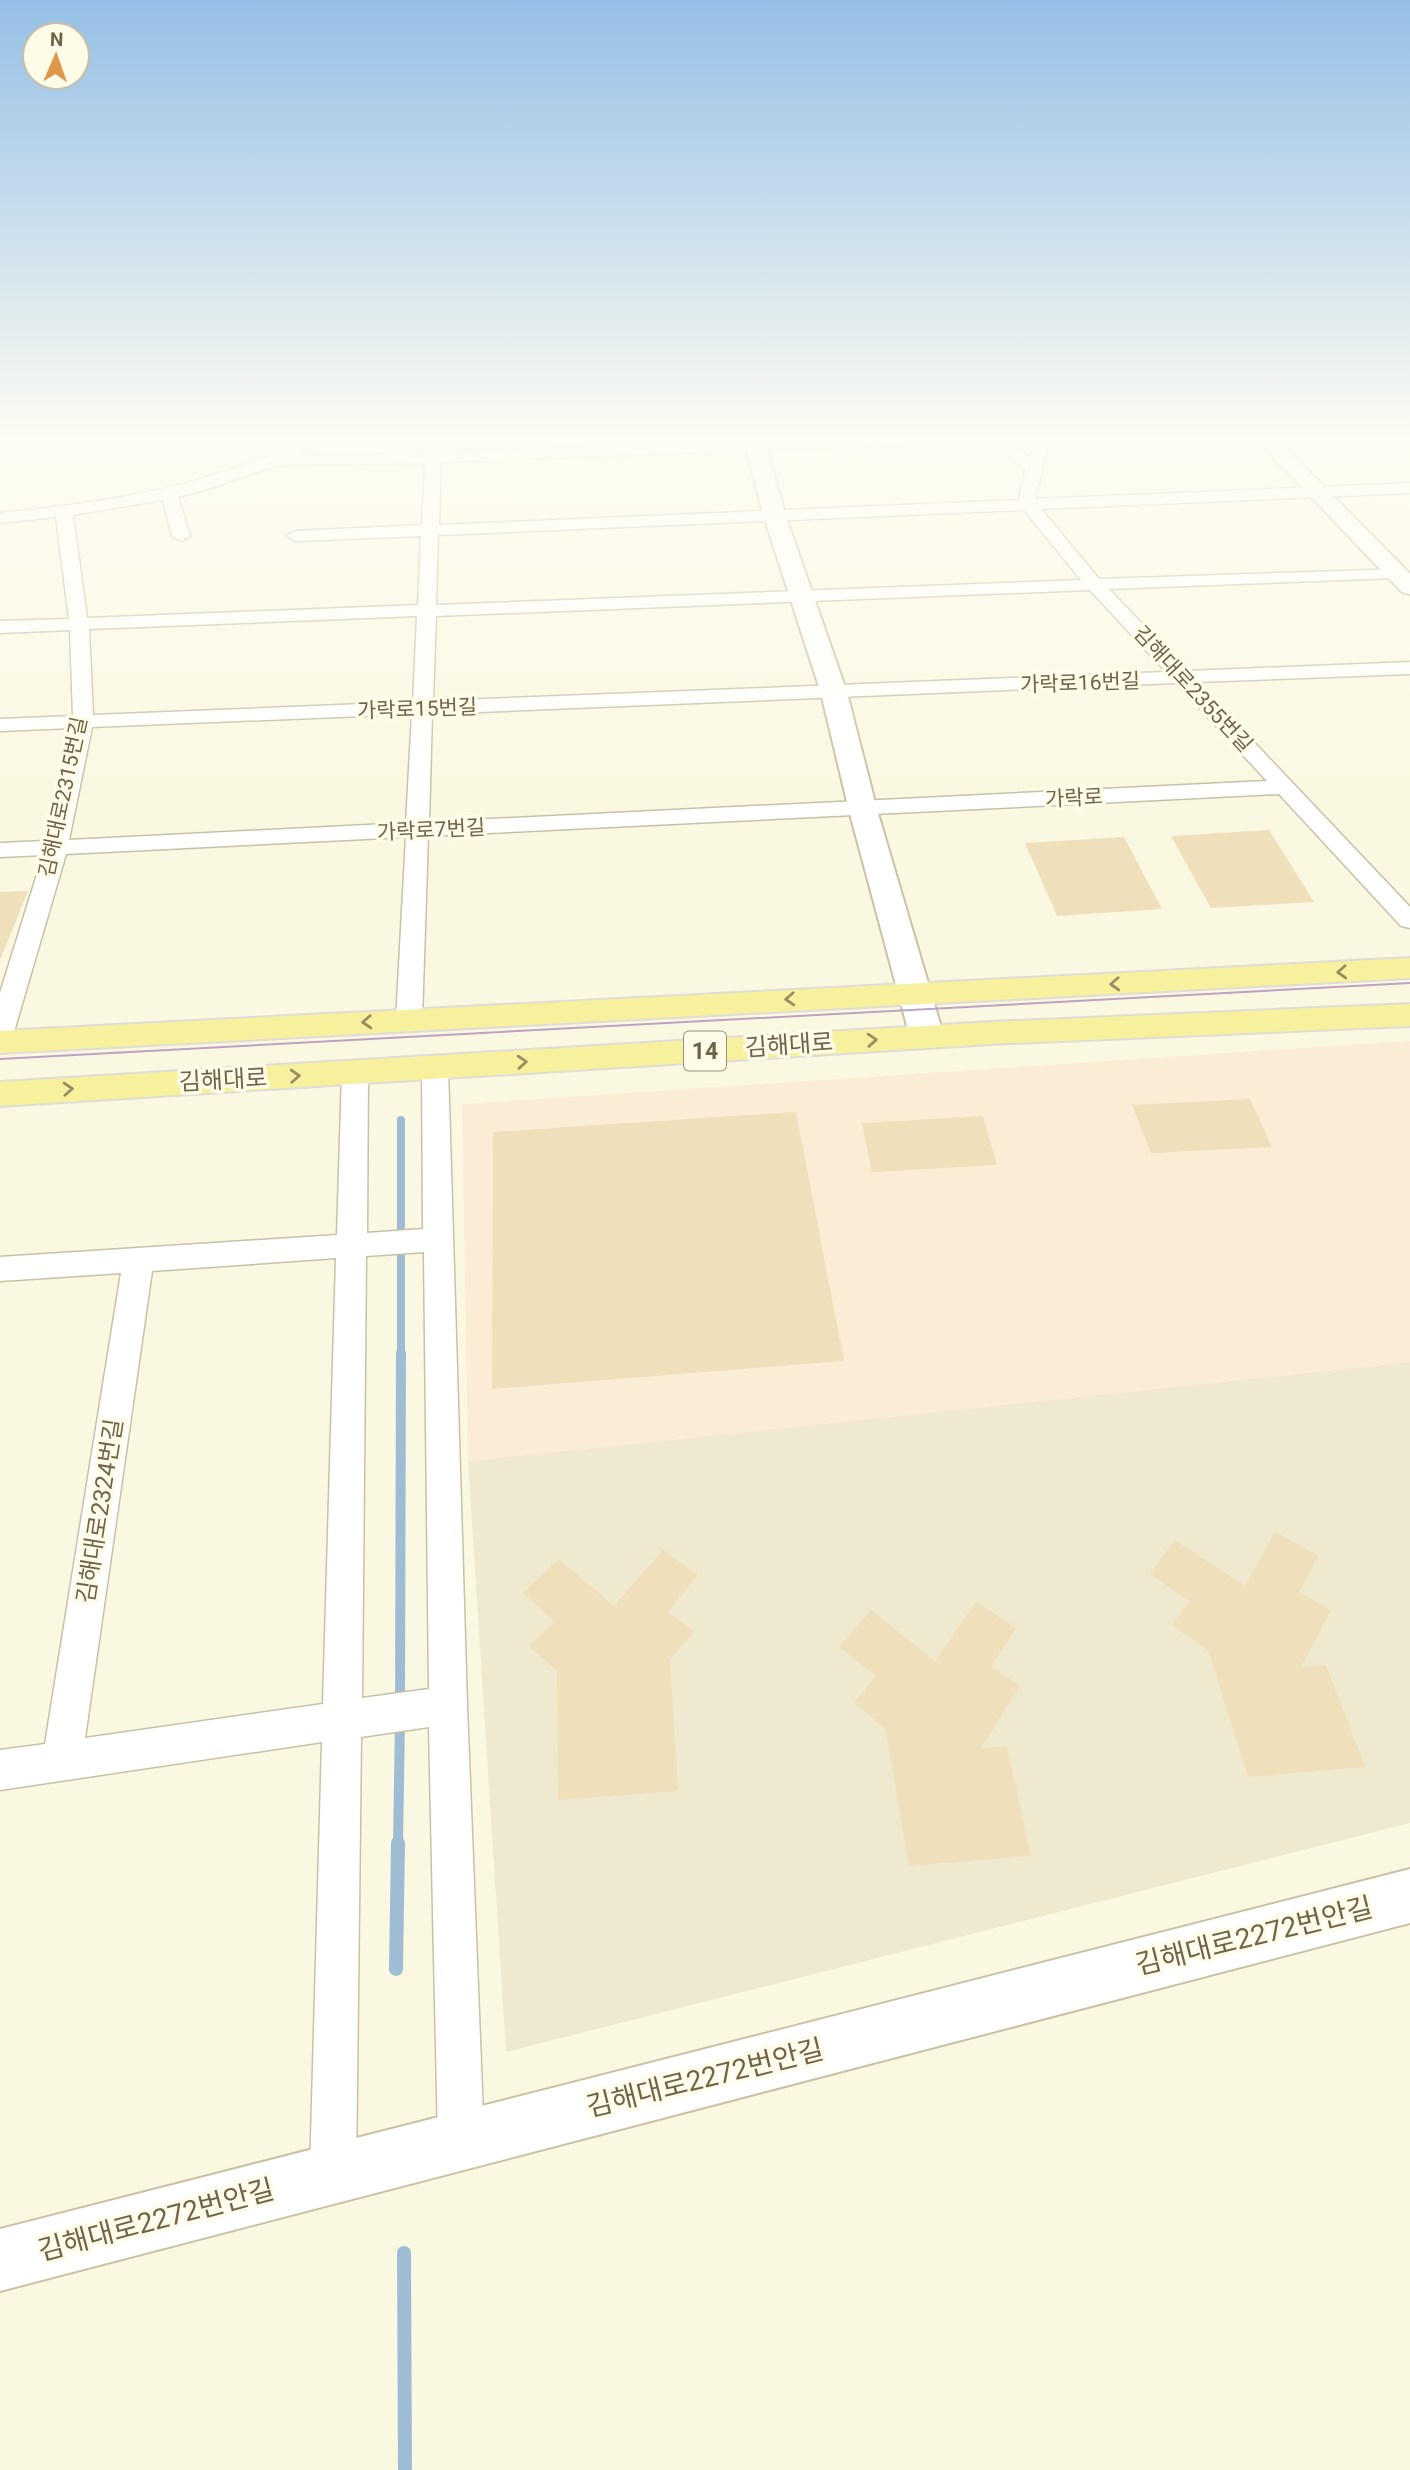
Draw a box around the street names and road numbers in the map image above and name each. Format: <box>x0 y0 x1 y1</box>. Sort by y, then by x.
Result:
street label: 김해대로2355번길 <box>1129 621 1257 757</box>
street label: 가락로16번길 <box>1020 669 1140 697</box>
street label: 가락로15번길 <box>357 695 477 723</box>
street label: 김해대로2315번길 <box>34 715 92 879</box>
street label: 가락로 <box>1044 784 1104 812</box>
street label: 가락로7번길 <box>376 815 486 845</box>
street label: 김해대로 <box>744 1028 834 1062</box>
road number: 14 <box>684 1032 726 1070</box>
street label: 김해대로 <box>178 1064 268 1096</box>
street label: 김해대로2324번길 <box>72 1417 128 1605</box>
street label: 김해대로2272번안길 <box>1132 1891 1376 1981</box>
street label: 김해대로2272번안길 <box>583 2033 827 2123</box>
street label: 김해대로2272번안길 <box>34 2173 278 2267</box>

